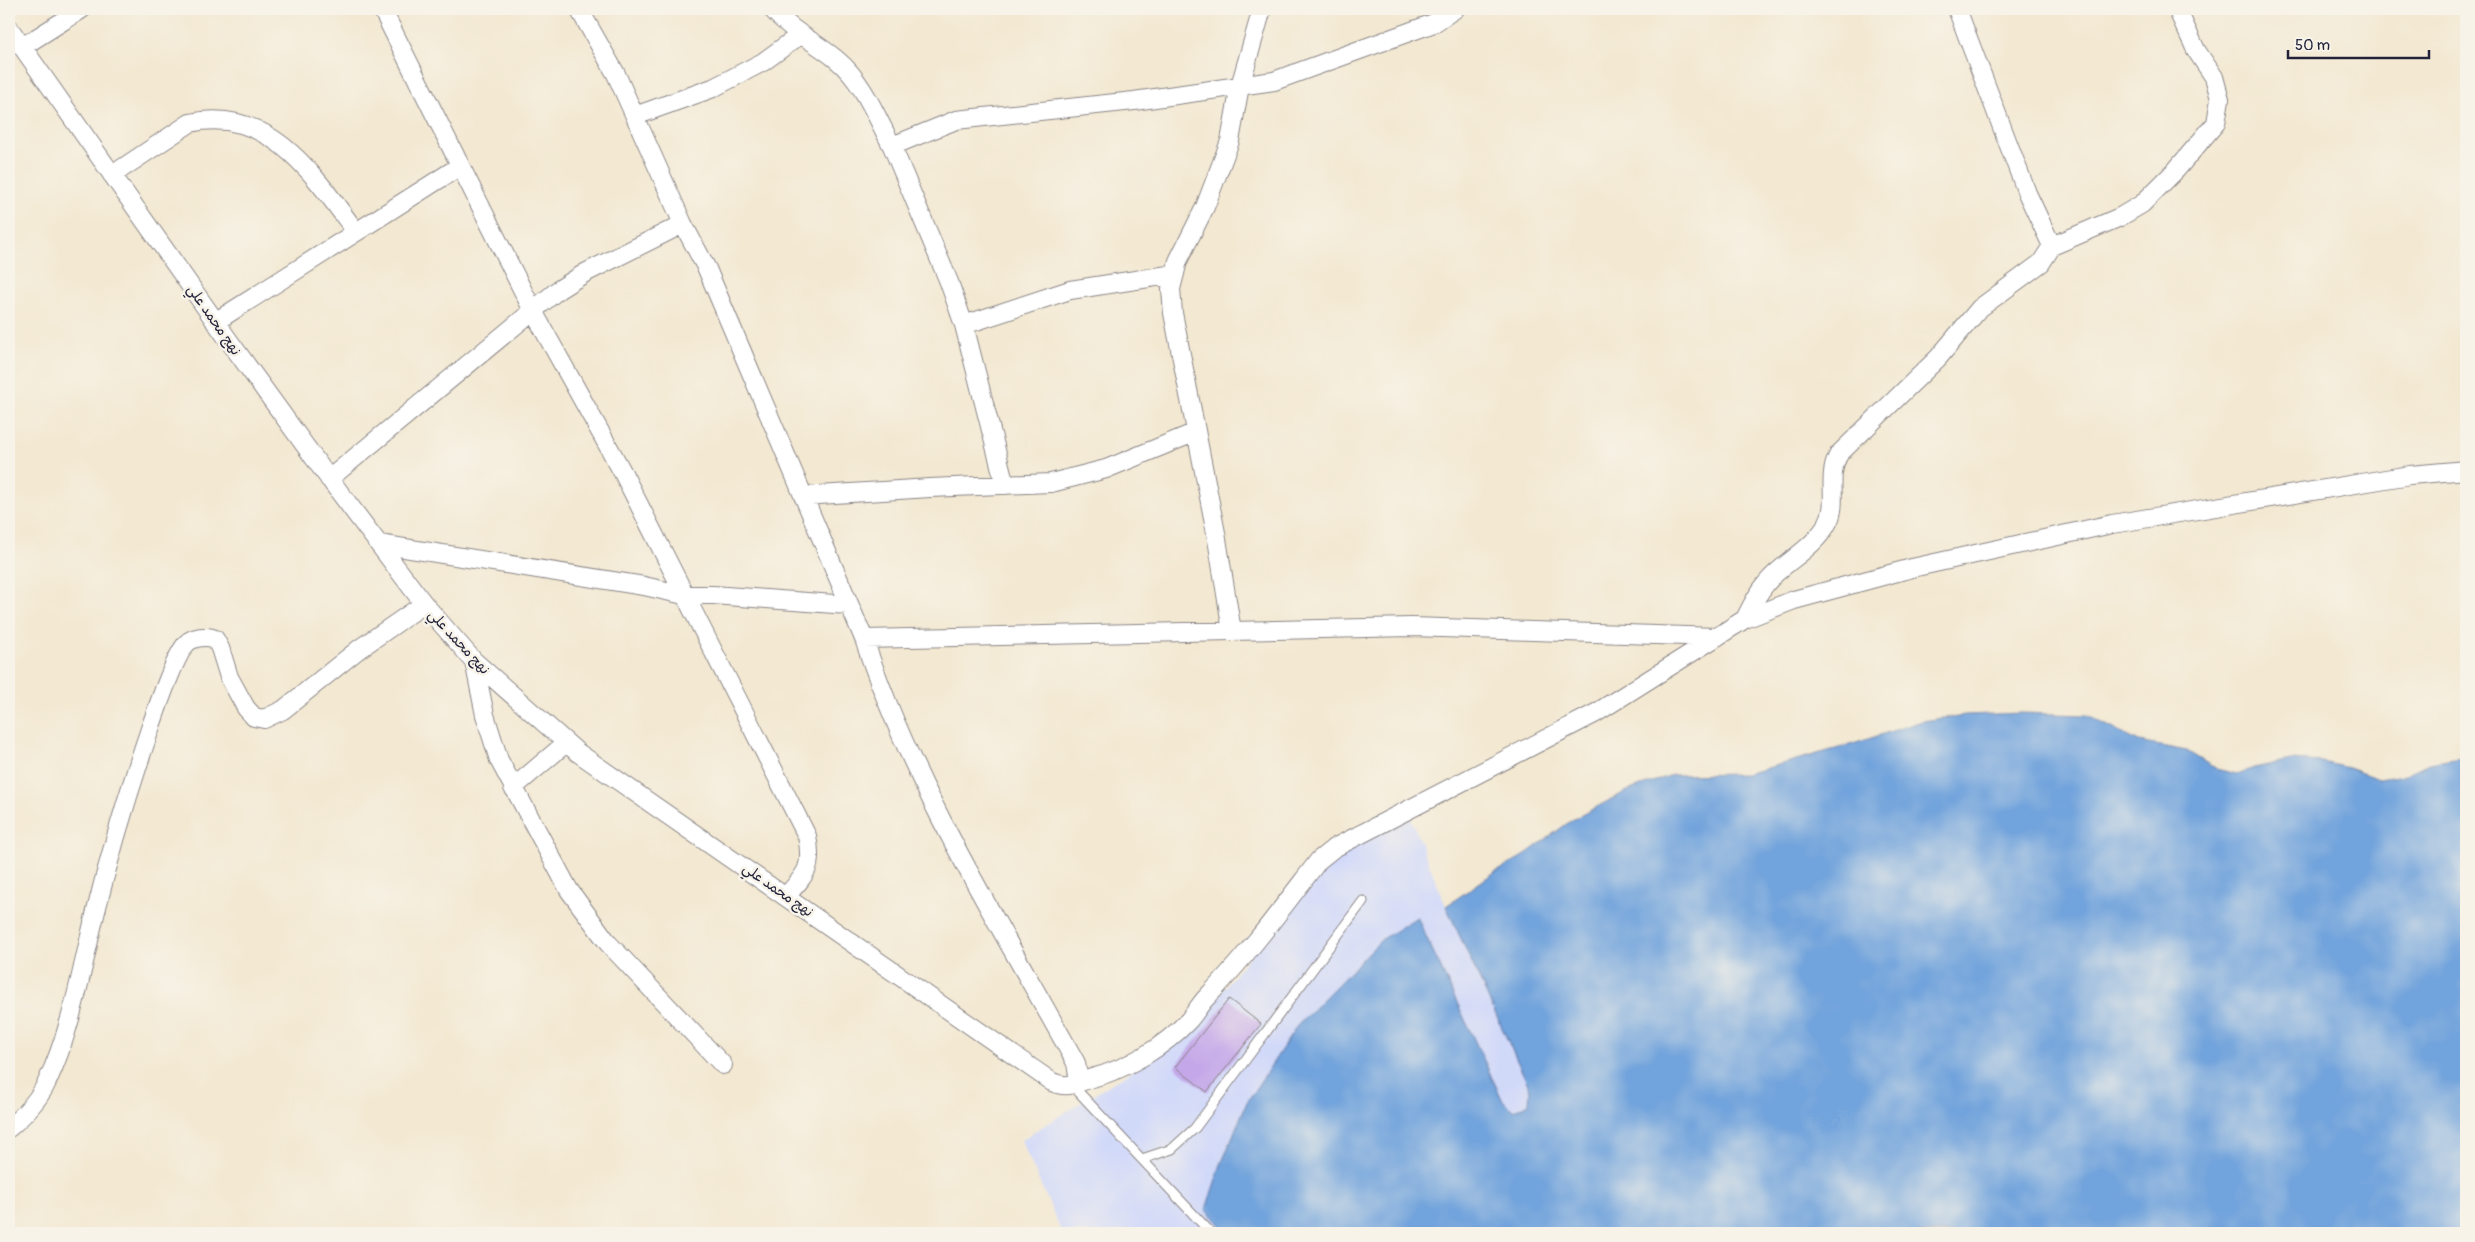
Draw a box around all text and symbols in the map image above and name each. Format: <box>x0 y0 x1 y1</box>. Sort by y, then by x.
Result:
scale bar <box>2288 28 2429 60</box>
text: 50 m <box>2295 36 2330 55</box>
street label: نهج محمد علي <box>180 281 245 361</box>
street label: نهج محمد علي <box>422 606 493 681</box>
street label: نهج محمد علي <box>737 859 817 924</box>

